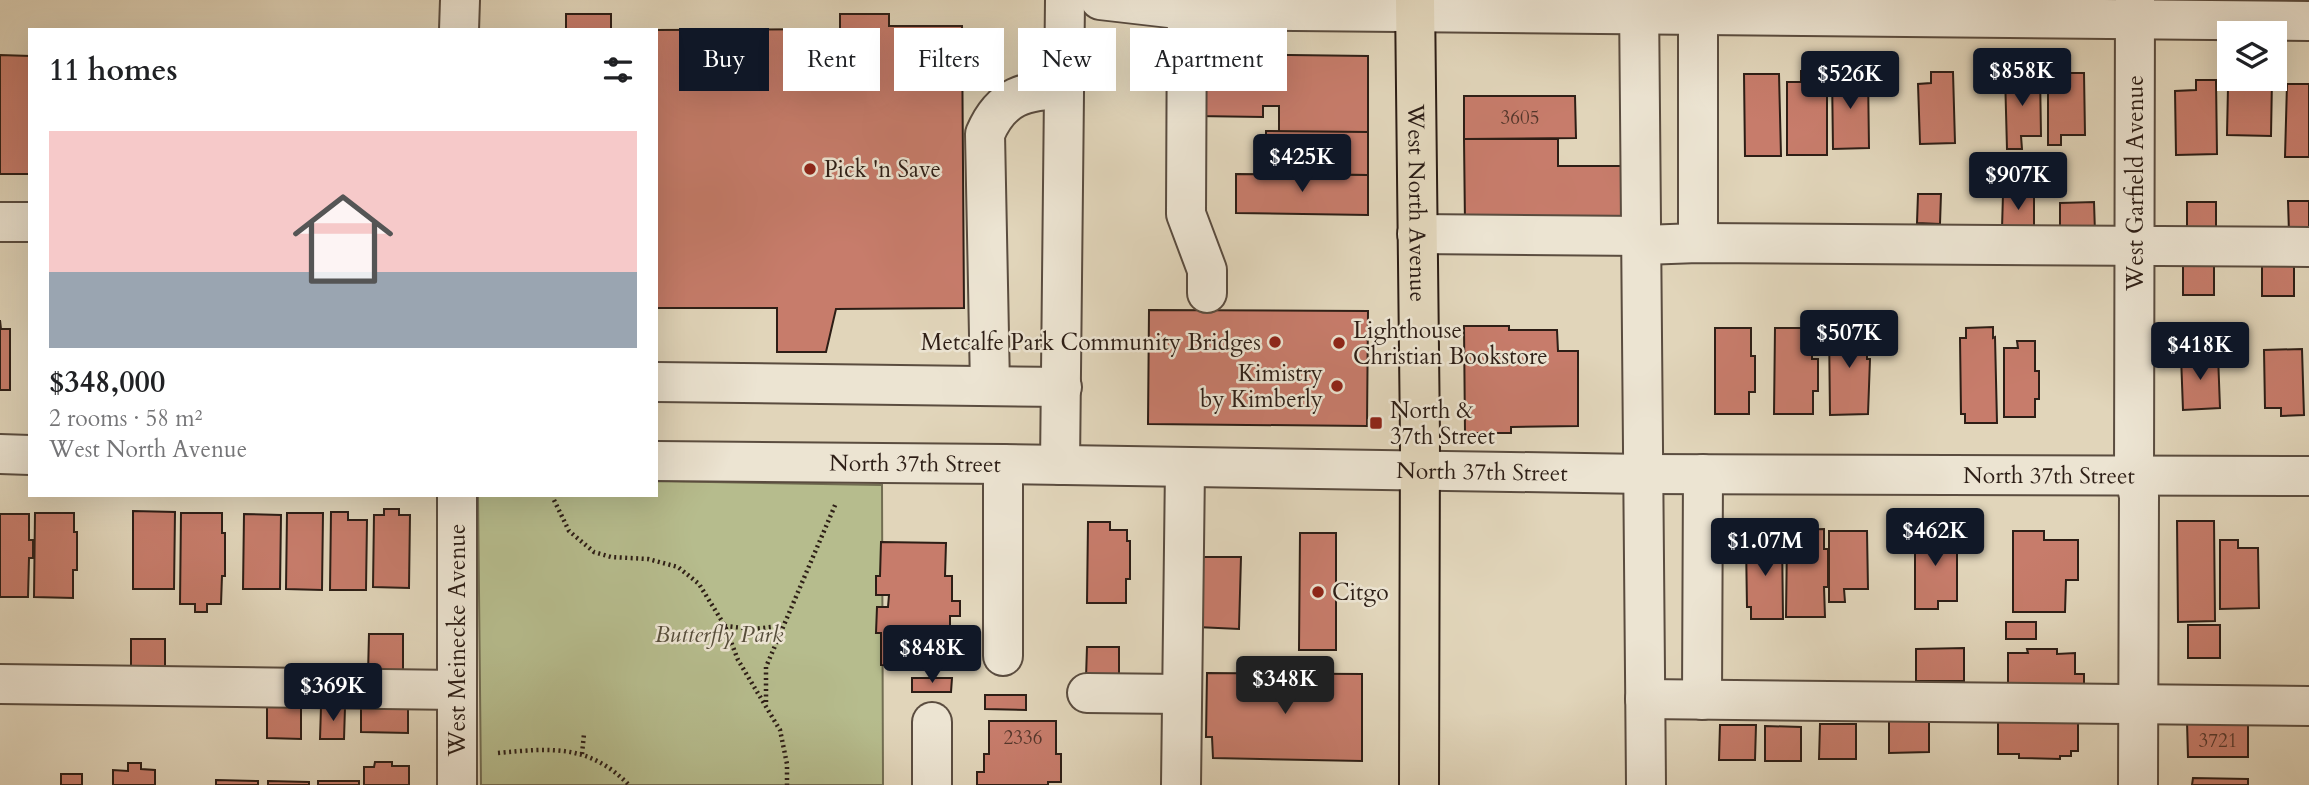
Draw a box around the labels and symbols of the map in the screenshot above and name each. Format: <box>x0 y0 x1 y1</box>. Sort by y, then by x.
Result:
pin: $858K <box>1973 48 2071 108</box>
pin: $526K <box>1801 52 1899 111</box>
street label: West Garfield Avenue <box>2120 75 2151 292</box>
street label: West North Avenue <box>1400 103 1433 302</box>
house number: 3605 <box>1501 105 1539 131</box>
pin: $425K <box>1253 134 1351 194</box>
pin: $907K <box>1969 152 2067 212</box>
place label: Pick 'n Save <box>824 154 941 185</box>
marker: Pick 'n Save <box>802 161 818 177</box>
pin: $507K <box>1800 310 1898 370</box>
place label: Lighthouse Christian Bookstore <box>1353 315 1548 372</box>
pin: $418K <box>2151 322 2249 382</box>
place label: Metcalfe Park Community Bridges <box>921 327 1261 358</box>
marker: Metcalfe Park Community Bridges <box>1267 334 1283 350</box>
marker: Lighthouse Christian Bookstore <box>1331 335 1347 351</box>
place label: Kimistry by Kimberly <box>1200 358 1323 415</box>
marker: Kimistry by Kimberly <box>1329 378 1345 394</box>
place label: North & 37th Street <box>1390 395 1495 452</box>
marker: North & 37th Street <box>1368 415 1384 431</box>
street label: North 37th Street <box>829 447 1001 480</box>
street label: North 37th Street <box>1396 455 1568 489</box>
street label: North 37th Street <box>1963 460 2135 491</box>
pin: $462K <box>1886 508 1984 568</box>
pin: $1.07M <box>1708 518 1822 578</box>
street label: West Meinecke Avenue <box>442 523 473 758</box>
place label: Citgo <box>1332 577 1389 608</box>
marker: Citgo <box>1310 584 1326 600</box>
park label: Butterfly Park <box>655 619 784 650</box>
pin: $848K <box>883 626 981 685</box>
pin: $348K <box>1236 656 1334 716</box>
pin: $369K <box>284 664 382 723</box>
house number: 2336 <box>1004 725 1042 751</box>
house number: 3721 <box>2199 728 2237 754</box>

